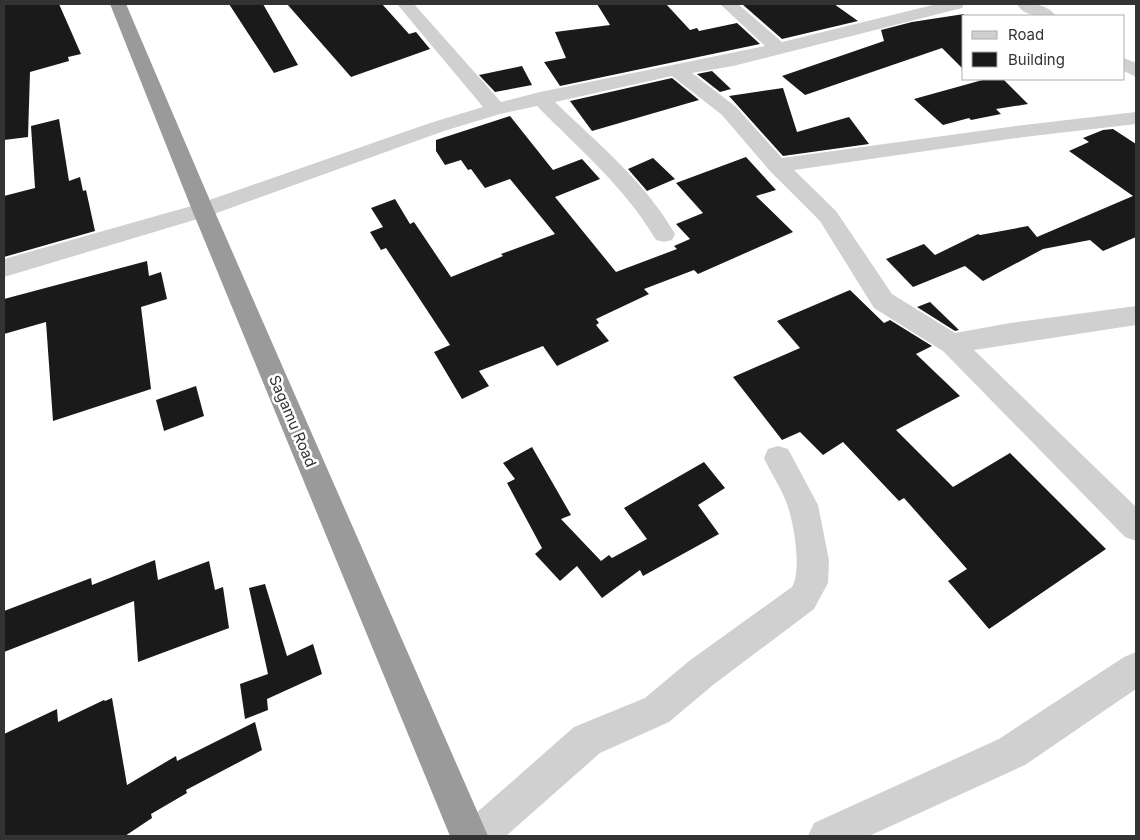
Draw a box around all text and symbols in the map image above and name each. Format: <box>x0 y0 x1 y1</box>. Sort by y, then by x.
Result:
legend <box>962 15 1125 80</box>
text: Road <box>1008 25 1044 44</box>
text: Building <box>1008 50 1065 69</box>
street label: Sagamu Road <box>265 372 321 470</box>

